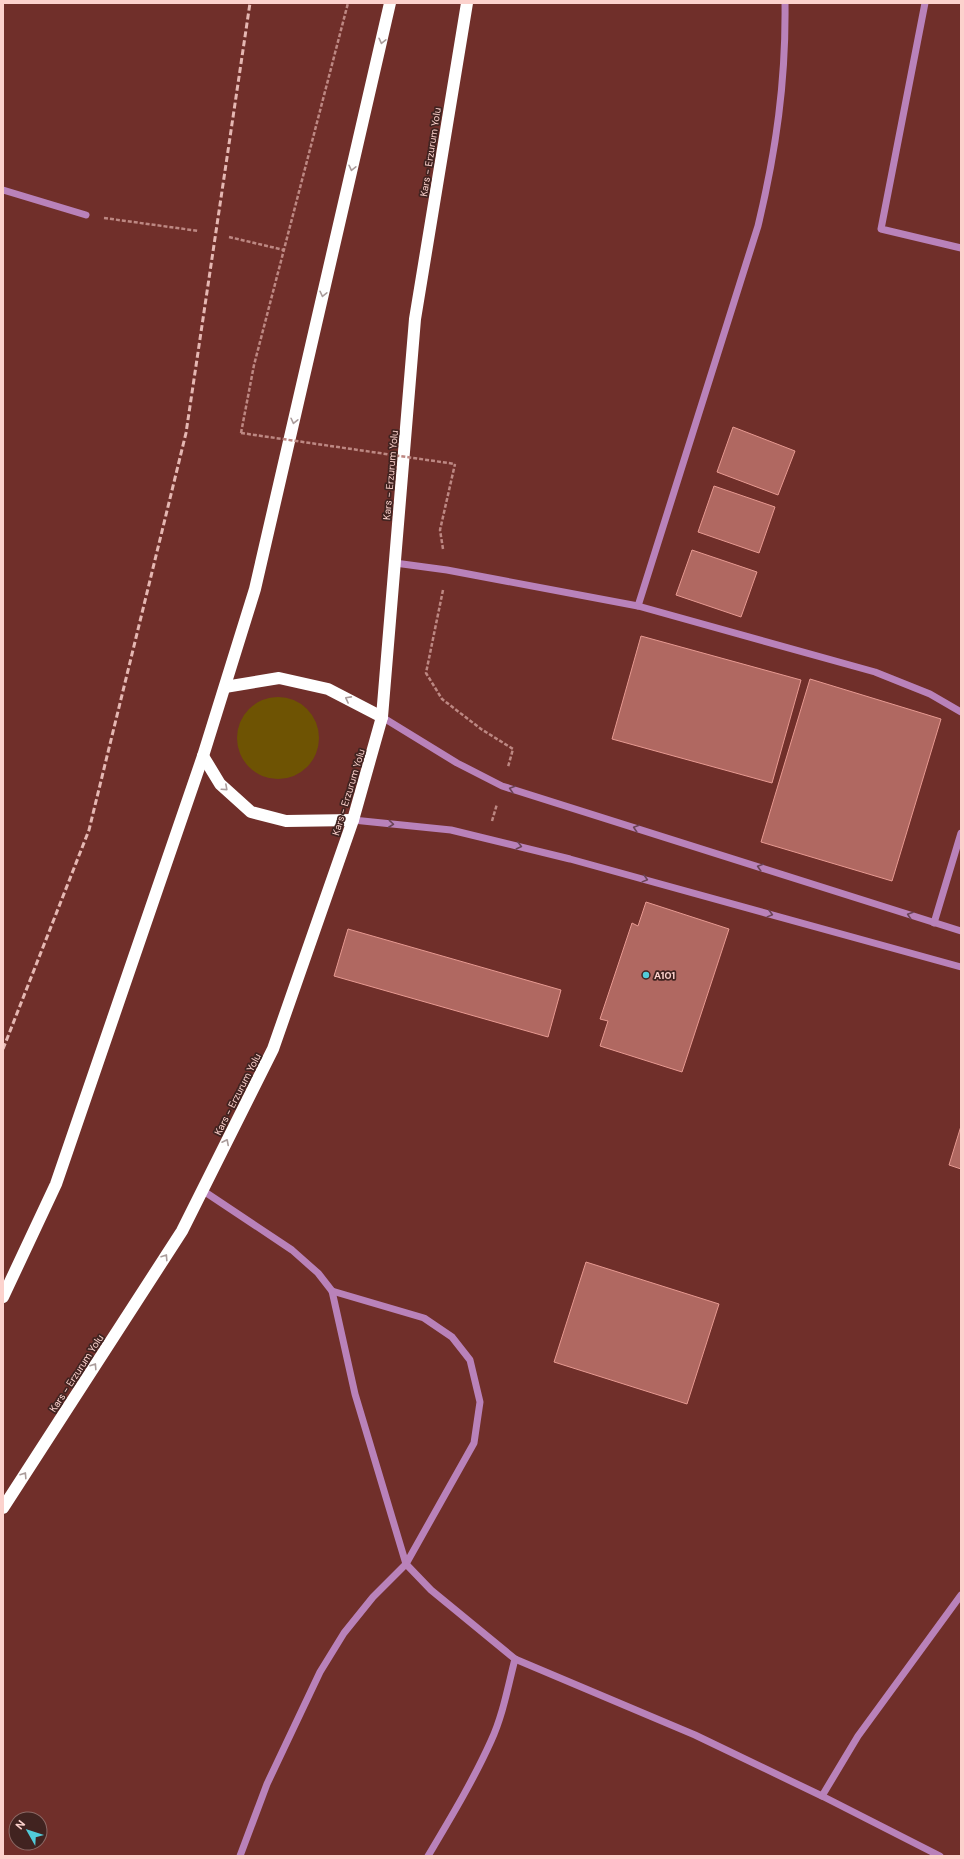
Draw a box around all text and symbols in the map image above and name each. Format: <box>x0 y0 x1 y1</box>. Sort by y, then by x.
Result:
one-way arrow <box>378 38 386 44</box>
street label: Kars - Erzurum Yolu <box>417 106 444 198</box>
one-way arrow <box>349 164 357 171</box>
one-way arrow <box>319 290 328 297</box>
one-way arrow <box>290 418 298 424</box>
street label: Kars - Erzurum Yolu <box>380 429 401 520</box>
one-way arrow <box>345 696 352 704</box>
street label: Kars - Erzurum Yolu <box>329 747 368 837</box>
one-way arrow <box>220 784 228 791</box>
one-way arrow <box>509 785 516 794</box>
one-way arrow <box>388 819 395 828</box>
one-way arrow <box>633 824 640 833</box>
one-way arrow <box>516 842 522 850</box>
one-way arrow <box>756 864 763 872</box>
one-way arrow <box>642 875 648 883</box>
one-way arrow <box>766 909 773 918</box>
one-way arrow <box>907 911 914 920</box>
place label: A101 <box>654 969 675 982</box>
marker: A101 <box>641 970 651 980</box>
street label: Kars - Erzurum Yolu <box>211 1051 264 1137</box>
one-way arrow <box>221 1139 229 1146</box>
one-way arrow <box>160 1254 168 1261</box>
street label: Kars - Erzurum Yolu <box>46 1332 107 1415</box>
one-way arrow <box>90 1363 97 1370</box>
one-way arrow <box>19 1473 26 1480</box>
north arrow <box>8 1811 48 1851</box>
text: N <box>12 1817 28 1832</box>

